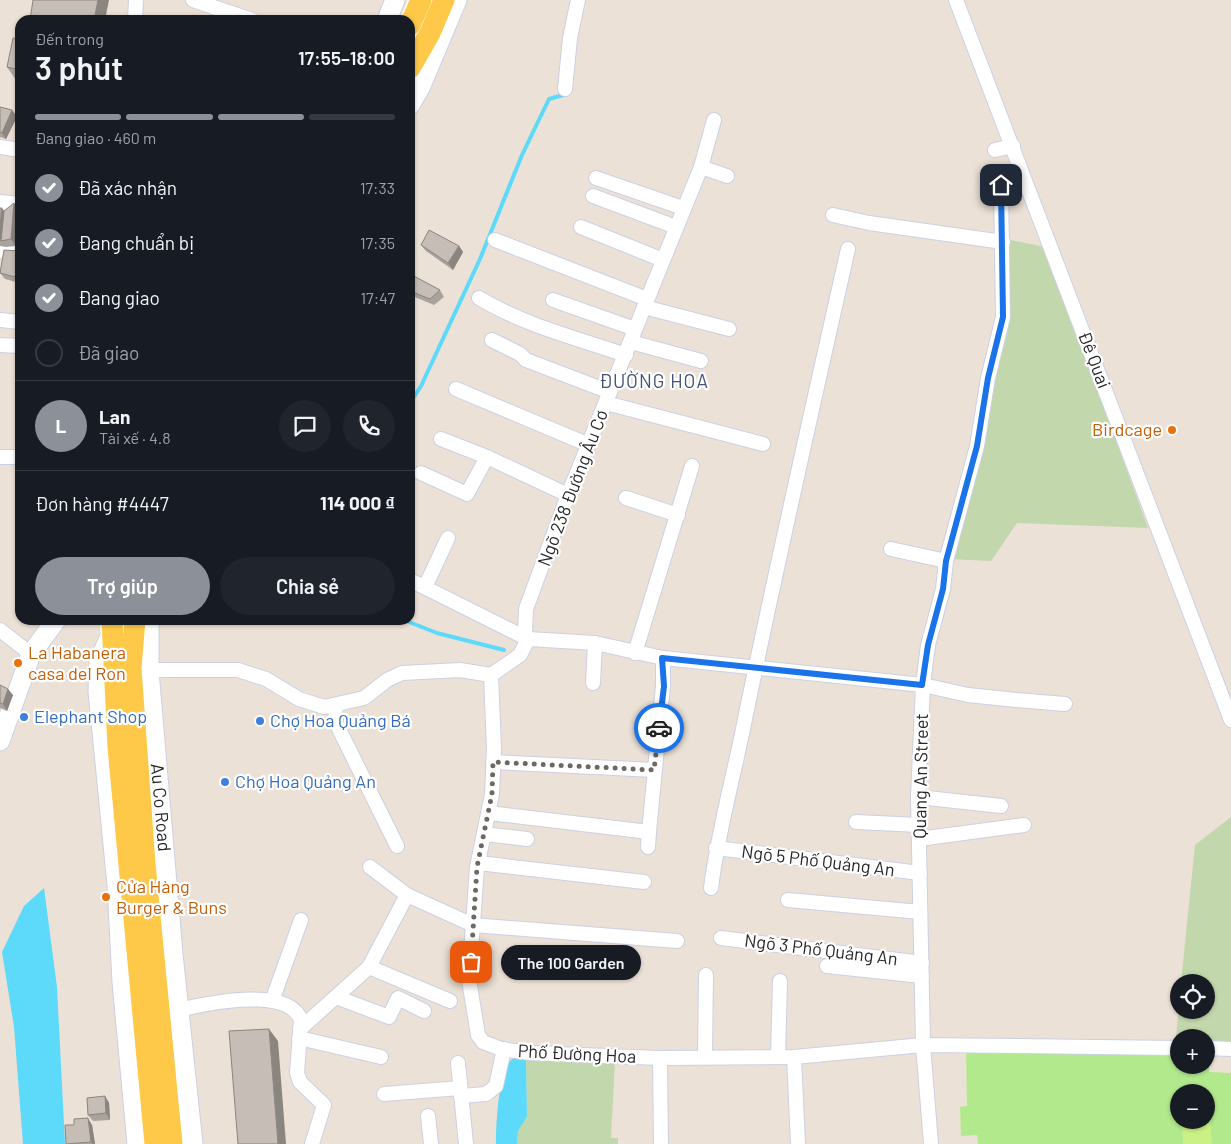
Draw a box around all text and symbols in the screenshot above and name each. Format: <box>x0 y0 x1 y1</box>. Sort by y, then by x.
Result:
text: Đến trong <box>35 29 104 48</box>
text: 17:55–18:00 <box>298 46 395 69</box>
text: 3 phút <box>35 48 123 86</box>
text: Đang giao · 460 m <box>35 128 156 147</box>
pin <box>980 164 1022 206</box>
icon: home <box>987 171 1015 199</box>
icon: check <box>35 174 63 202</box>
text: Đã xác nhận <box>78 176 177 199</box>
text: 17:33 <box>360 178 395 197</box>
icon: check <box>35 229 63 257</box>
text: Đang chuẩn bị <box>78 231 194 254</box>
text: 17:35 <box>360 233 395 252</box>
icon: check <box>35 284 63 312</box>
text: Đang giao <box>78 286 160 309</box>
text: 17:47 <box>361 288 395 307</box>
street label: Đê Quai <box>1074 328 1116 391</box>
text: Đã giao <box>78 341 139 364</box>
district label: ĐƯỜNG HOA <box>599 369 709 392</box>
button: chat <box>279 400 331 452</box>
button: phone <box>343 400 395 452</box>
text: Lan <box>99 405 130 428</box>
street label: Ngõ 238 Đường Âu Cơ <box>532 406 612 569</box>
text: L <box>56 414 66 437</box>
place label: Birdcage <box>1092 418 1162 440</box>
marker: Birdcage <box>1166 424 1178 436</box>
text: Tài xế · 4.8 <box>99 428 171 447</box>
text: 114 000 ₫ <box>320 491 395 514</box>
text: Đơn hàng #4447 <box>35 492 169 515</box>
button: Trợ giúp <box>35 557 210 615</box>
button: Chia sẻ <box>220 557 395 615</box>
place label: La Habanera casa del Ron <box>28 641 126 684</box>
marker: La Habanera casa del Ron <box>12 657 24 669</box>
courier <box>634 703 684 753</box>
place label: Elephant Shop <box>34 705 147 727</box>
place label: Chợ Hoa Quảng Bá <box>270 709 411 731</box>
marker: Elephant Shop <box>18 711 30 723</box>
street label: Quang An Street <box>908 713 932 839</box>
icon: car <box>645 714 673 742</box>
marker: Chợ Hoa Quảng Bá <box>254 715 266 727</box>
street label: Au Co Road <box>147 762 176 852</box>
place label: Chợ Hoa Quảng An <box>235 770 376 792</box>
marker: Chợ Hoa Quảng An <box>219 776 231 788</box>
street label: Ngõ 5 Phố Quảng An <box>740 840 896 880</box>
place label: Cửa Hàng Burger & Buns <box>116 875 227 918</box>
marker: Cửa Hàng Burger & Buns <box>100 891 112 903</box>
street label: Ngõ 3 Phố Quảng An <box>743 929 899 969</box>
pin <box>450 941 492 983</box>
callout: The 100 Garden <box>501 944 641 980</box>
icon: bag <box>457 948 485 976</box>
text: The 100 Garden <box>517 953 625 972</box>
map controls <box>1170 974 1215 1129</box>
button: locate <box>1170 974 1215 1019</box>
button: + <box>1170 1029 1215 1074</box>
street label: Phố Đường Hoa <box>517 1039 637 1067</box>
button: − <box>1170 1084 1215 1129</box>

